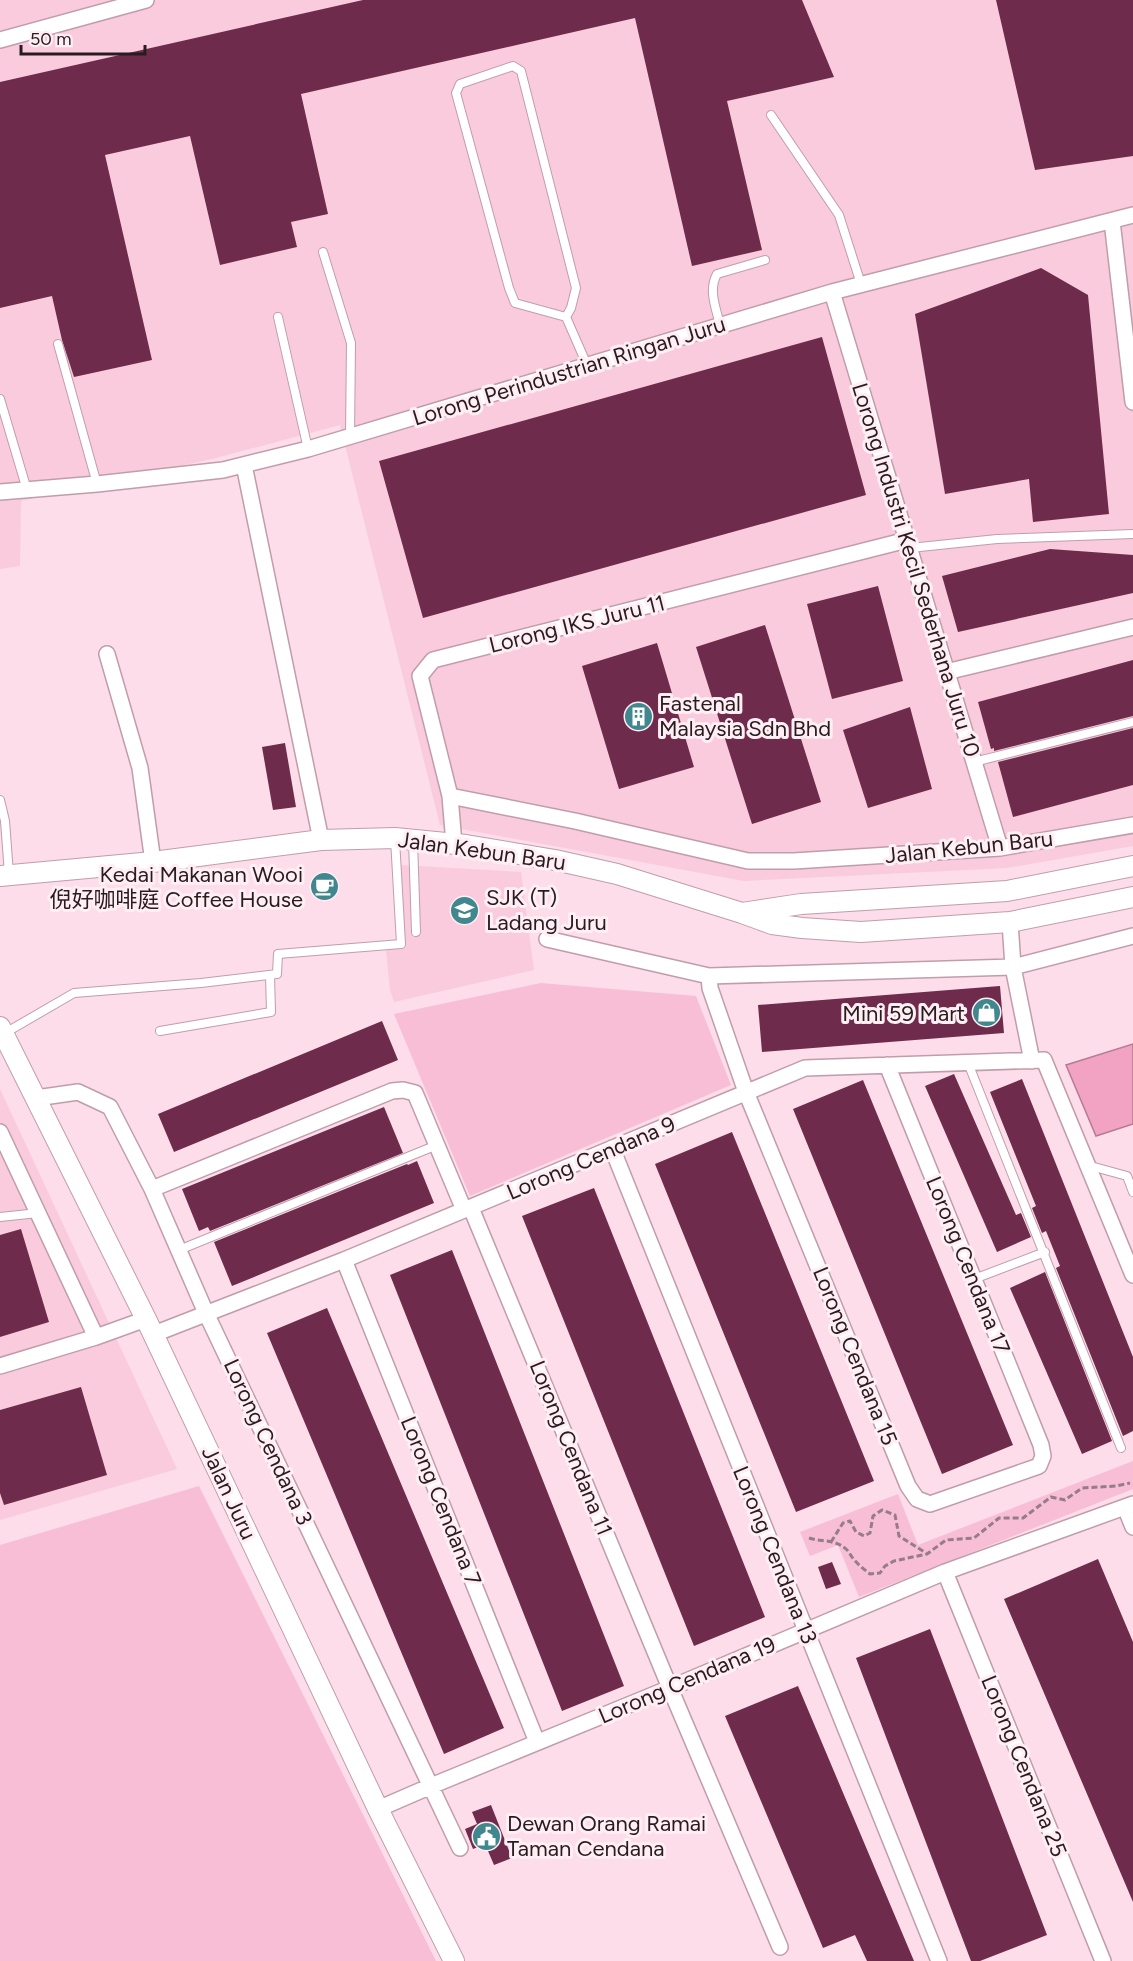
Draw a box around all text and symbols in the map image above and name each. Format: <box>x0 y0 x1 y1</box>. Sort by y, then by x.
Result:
scale bar <box>21 18 146 56</box>
text: 50 m <box>30 28 72 50</box>
street label: Lorong Perindustrian Ringan Juru <box>409 310 729 432</box>
street label: Lorong Industri Kecil Sederhana Juru 10 <box>846 380 986 760</box>
street label: Lorong IKS Juru 11 <box>486 589 668 659</box>
place label: Fastenal Malaysia Sdn Bhd <box>659 690 831 742</box>
building icon: Fastenal Malaysia Sdn Bhd <box>622 700 654 732</box>
street label: Jalan Kebun Baru <box>884 825 1054 869</box>
street label: Jalan Kebun Baru <box>397 826 567 876</box>
place label: Kedai Makanan Wooi 倪好咖啡庭 Coffee House <box>50 861 303 913</box>
cafe icon: Kedai Makanan Wooi 倪好咖啡庭 Coffee House <box>308 871 340 903</box>
place label: SJK (T) Ladang Juru <box>486 884 607 936</box>
school or university icon: SJK (T) Ladang Juru <box>449 894 481 926</box>
shop icon: Mini 59 Mart <box>970 997 1002 1029</box>
place label: Mini 59 Mart <box>842 1000 965 1027</box>
street label: Lorong Cendana 9 <box>503 1110 679 1206</box>
street label: Lorong Cendana 17 <box>920 1172 1016 1358</box>
street label: Lorong Cendana 15 <box>807 1263 903 1449</box>
street label: Lorong Cendana 3 <box>218 1355 318 1529</box>
street label: Lorong Cendana 11 <box>524 1357 618 1539</box>
street label: Lorong Cendana 7 <box>395 1412 487 1590</box>
street label: Jalan Juru <box>196 1442 262 1544</box>
street label: Lorong Cendana 13 <box>727 1462 823 1648</box>
street label: Lorong Cendana 19 <box>594 1630 780 1730</box>
street label: Lorong Cendana 25 <box>975 1671 1073 1861</box>
place label: Dewan Orang Ramai Taman Cendana <box>507 1810 706 1862</box>
public building icon: Dewan Orang Ramai Taman Cendana <box>470 1820 502 1852</box>

